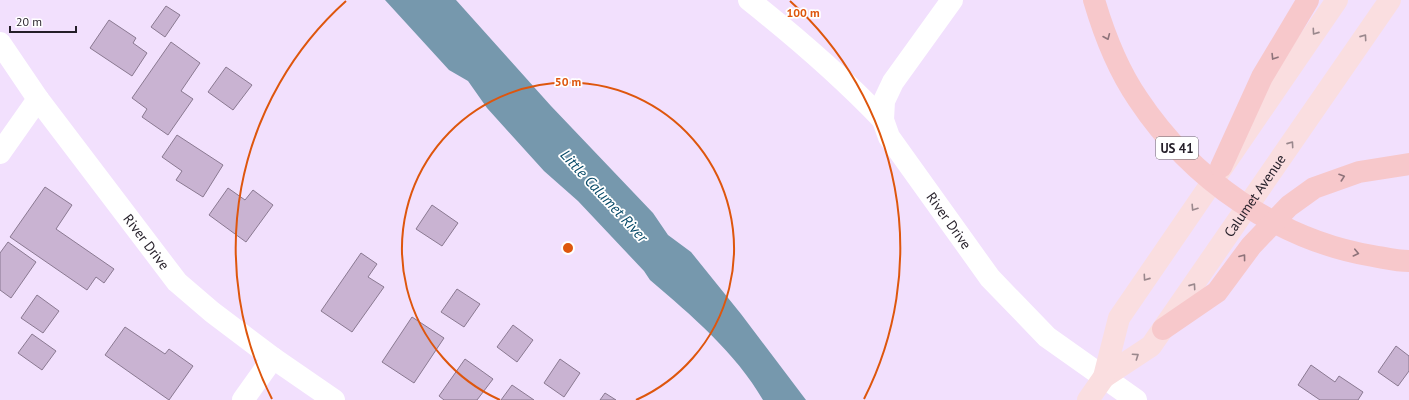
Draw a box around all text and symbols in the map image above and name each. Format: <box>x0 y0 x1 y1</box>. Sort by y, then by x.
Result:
text: 100 m <box>786 5 820 20</box>
scale bar <box>10 8 76 34</box>
text: 20 m <box>16 14 42 29</box>
one-way arrow <box>1312 28 1320 35</box>
one-way arrow <box>1102 32 1110 40</box>
one-way arrow <box>1360 35 1367 42</box>
one-way arrow <box>1271 53 1278 60</box>
text: 50 m <box>555 74 581 89</box>
road number: US 41 <box>1156 137 1198 159</box>
one-way arrow <box>1286 142 1293 149</box>
water label: Little Calumet River <box>557 145 653 247</box>
street label: Calumet Avenue <box>1220 151 1290 241</box>
one-way arrow <box>1339 174 1346 182</box>
street label: River Drive <box>922 189 975 253</box>
one-way arrow <box>1191 204 1198 211</box>
street label: River Drive <box>119 210 174 273</box>
centre of rings <box>561 241 575 255</box>
one-way arrow <box>1353 248 1359 256</box>
one-way arrow <box>1238 255 1245 262</box>
one-way arrow <box>1144 274 1151 281</box>
one-way arrow <box>1188 283 1196 290</box>
one-way arrow <box>1132 353 1139 361</box>

